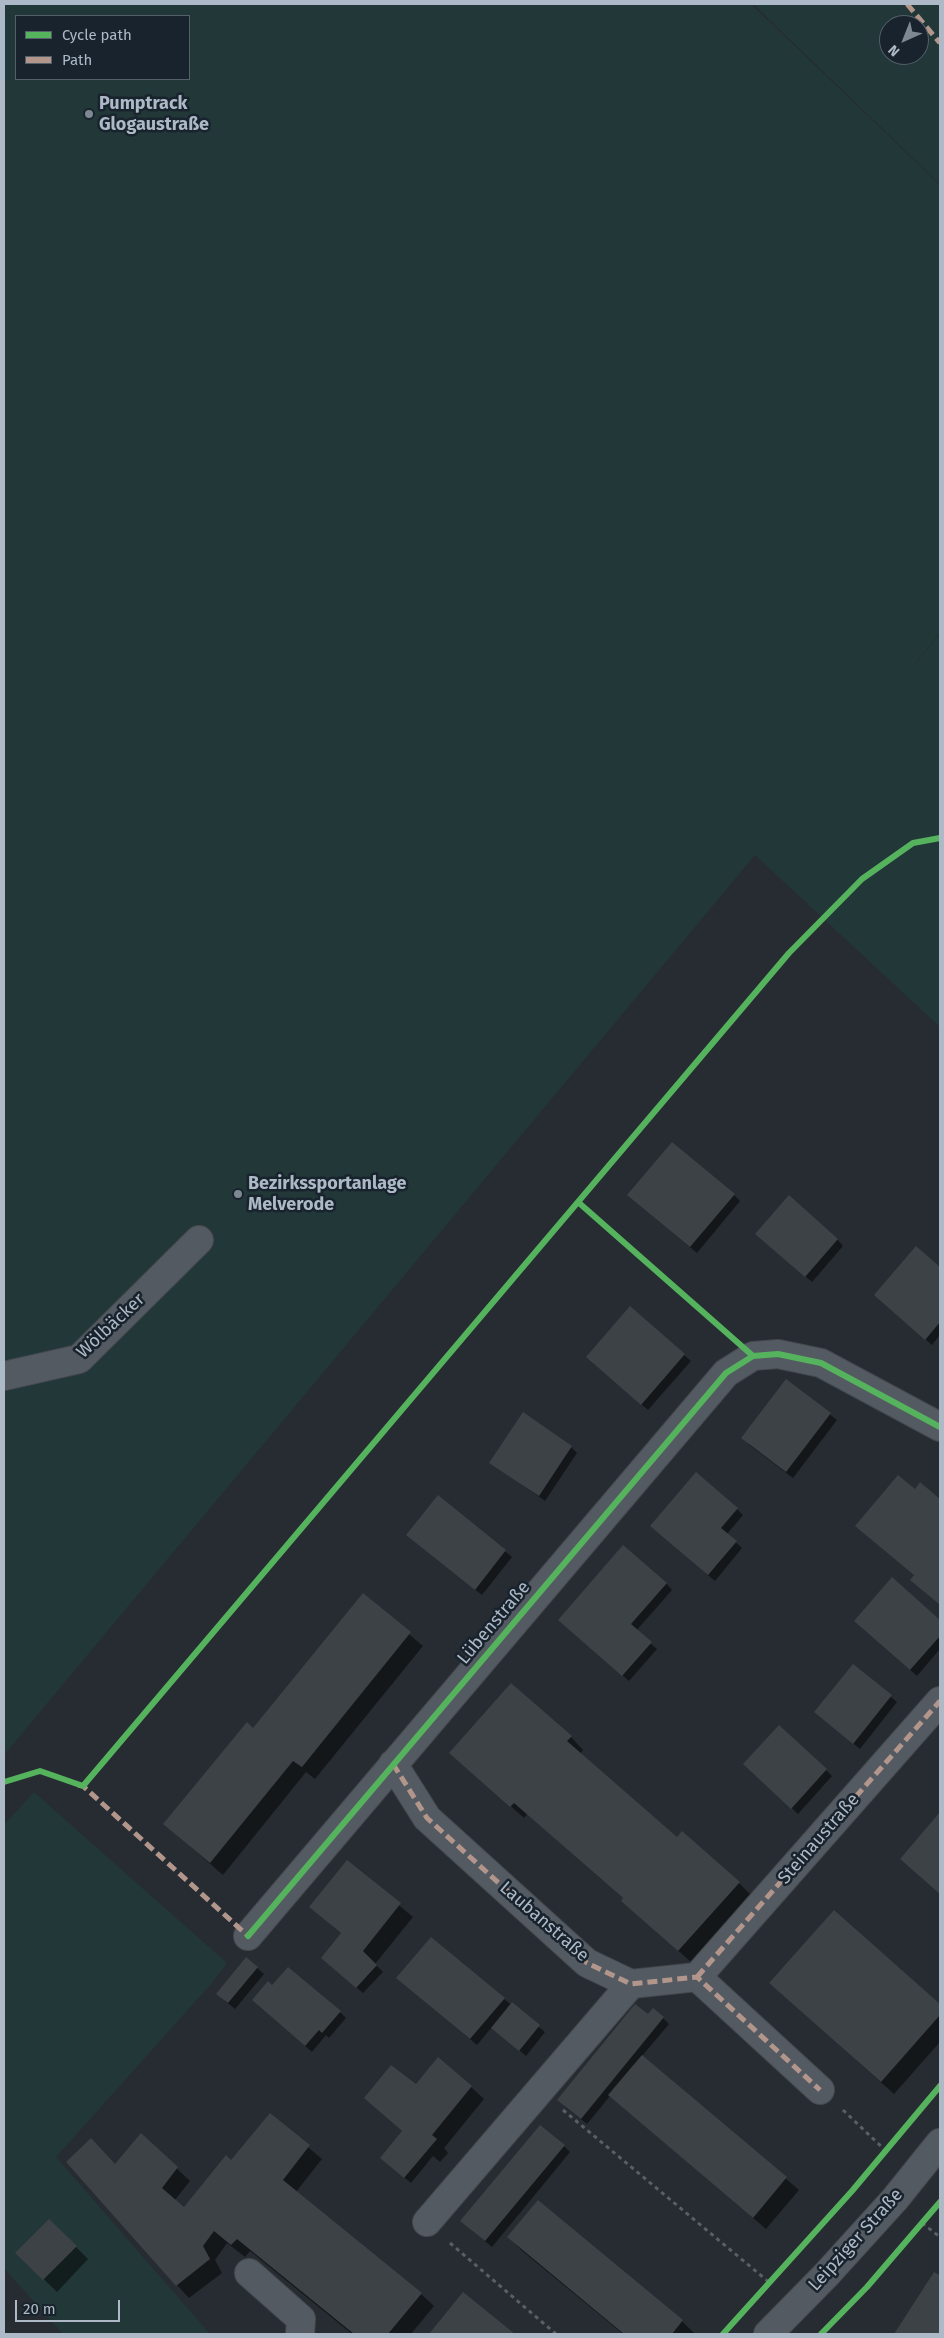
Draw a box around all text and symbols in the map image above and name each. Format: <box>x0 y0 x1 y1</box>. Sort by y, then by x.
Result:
legend <box>15 15 190 80</box>
north arrow <box>879 15 929 65</box>
text: Cycle path <box>62 26 132 44</box>
text: N <box>885 41 903 60</box>
text: Path <box>62 51 92 69</box>
place label: Pumptrack Glogaustraße <box>99 93 209 136</box>
marker: Pumptrack Glogaustraße <box>83 108 95 120</box>
place label: Bezirkssportanlage Melverode <box>248 1173 406 1216</box>
marker: Bezirkssportanlage Melverode <box>232 1188 244 1200</box>
street label: Wölbäcker <box>72 1289 150 1363</box>
street label: Lübenstraße <box>453 1577 535 1669</box>
street label: Steinaustraße <box>774 1789 864 1889</box>
street label: Laubanstraße <box>495 1877 593 1967</box>
street label: Leipziger Straße <box>804 2184 908 2296</box>
scale bar <box>18 2290 122 2322</box>
text: 20 m <box>23 2300 56 2318</box>

